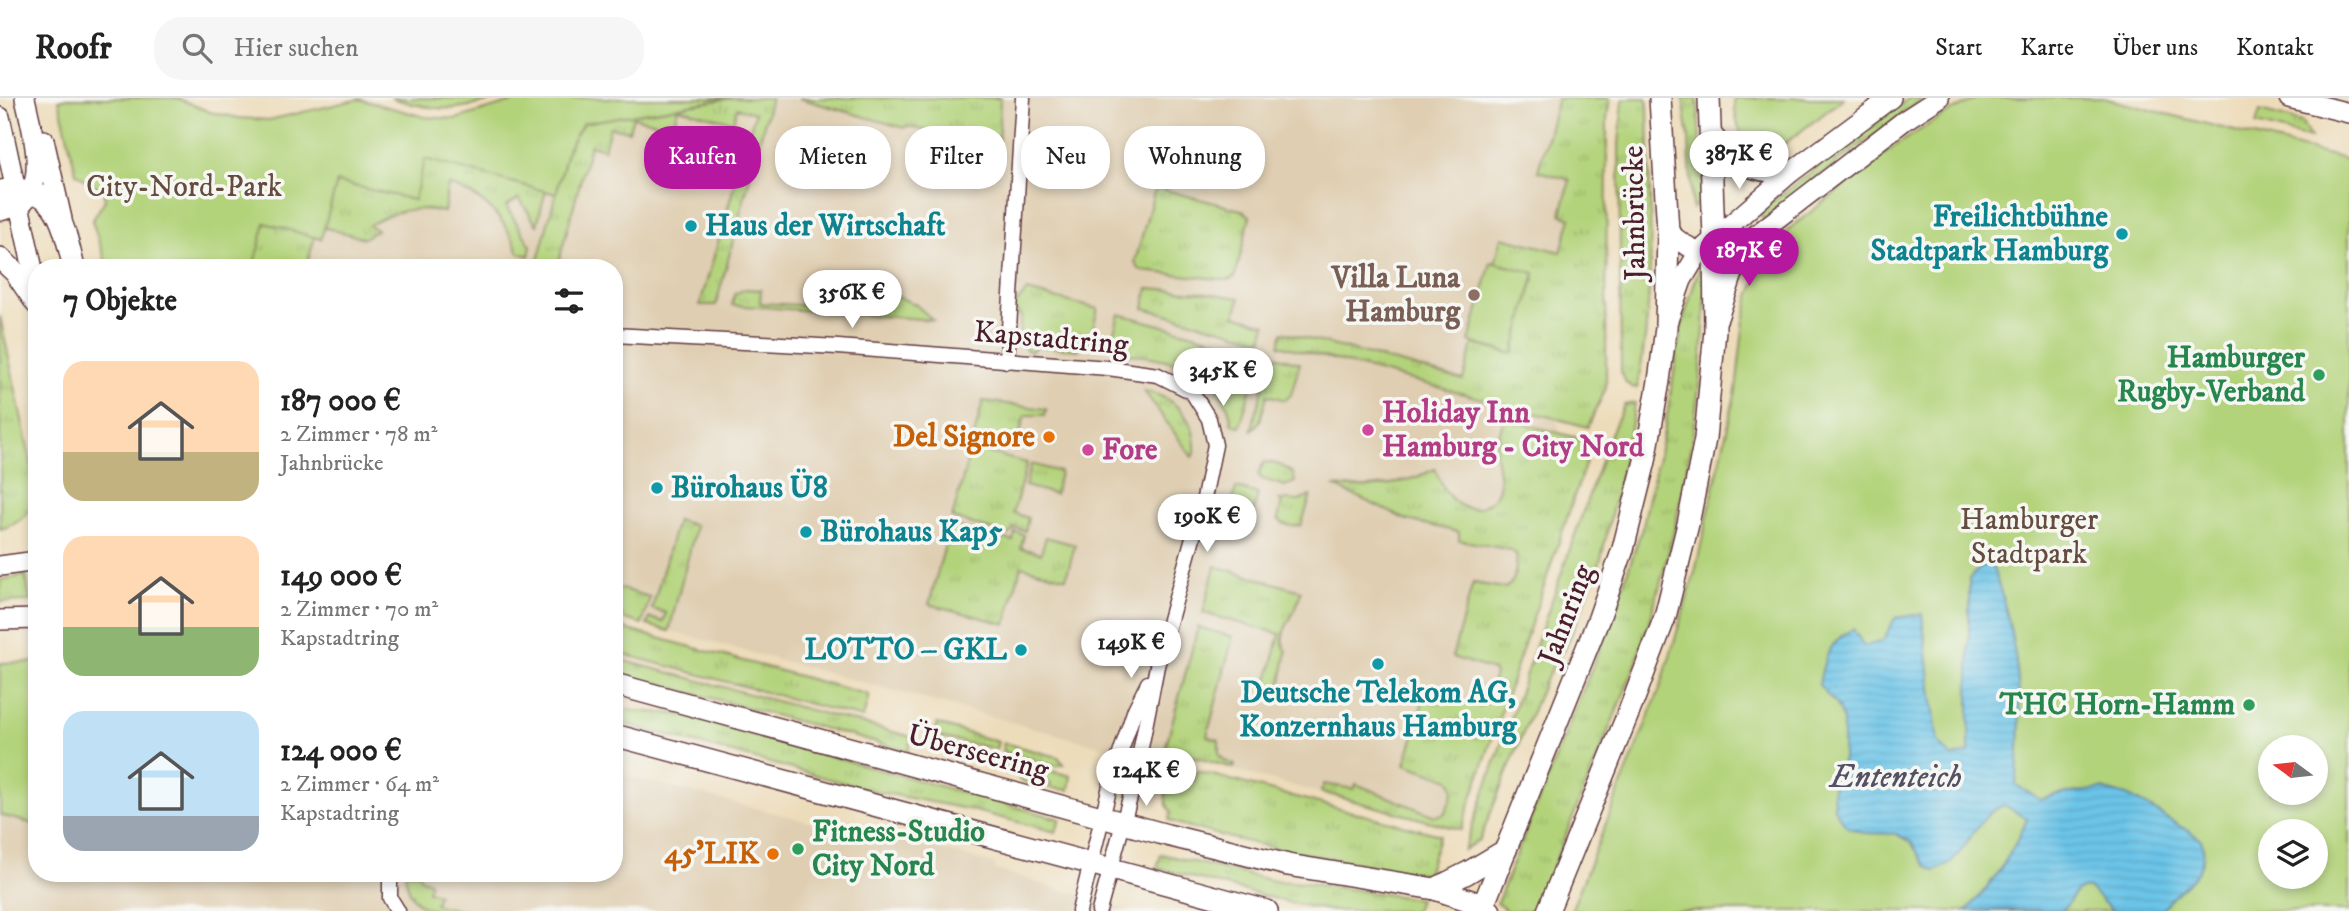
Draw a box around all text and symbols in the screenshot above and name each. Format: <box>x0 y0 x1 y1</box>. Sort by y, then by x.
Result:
search box <box>154 17 644 80</box>
text: Roofr <box>35 28 112 69</box>
icon: search <box>178 29 216 67</box>
text: Hier suchen <box>234 32 358 65</box>
text: Start <box>1935 33 1982 63</box>
text: Karte <box>2020 33 2074 63</box>
text: Über uns <box>2112 33 2198 63</box>
text: Kontakt <box>2236 33 2314 63</box>
chip: Kaufen <box>644 126 761 189</box>
chip: Mieten <box>775 126 891 189</box>
chip: Filter <box>905 126 1007 189</box>
chip: Neu <box>1021 126 1110 189</box>
chip: Wohnung <box>1124 126 1265 189</box>
pin: 387K € <box>1682 132 1796 191</box>
text: 387K € <box>1706 139 1772 168</box>
street label: Jahnbrücke <box>1615 145 1655 284</box>
park label: City-Nord-Park <box>86 169 282 206</box>
place label: Freilichtbühne Stadtpark Hamburg <box>1871 199 2109 270</box>
place label: Haus der Wirtschaft <box>705 208 946 245</box>
marker: Haus der Wirtschaft <box>683 218 699 234</box>
marker: Freilichtbühne Stadtpark Hamburg <box>2114 226 2130 242</box>
pin: 187K € <box>1692 228 1806 288</box>
text: 187K € <box>1716 236 1782 265</box>
place label: Villa Luna Hamburg <box>1331 260 1461 331</box>
pin: 356K € <box>795 271 909 330</box>
text: 356K € <box>819 278 885 307</box>
icon: filters <box>550 282 588 320</box>
text: 7 Objekte <box>63 283 177 320</box>
marker: Villa Luna Hamburg <box>1466 287 1482 303</box>
street label: Kapstadtring <box>972 314 1130 364</box>
place label: Hamburger Rugby-Verband <box>2117 340 2306 411</box>
pin: 345K € <box>1166 348 1280 408</box>
text: 345K € <box>1189 356 1257 385</box>
marker: Hamburger Rugby-Verband <box>2311 367 2327 383</box>
text: 187 000 € <box>280 383 401 420</box>
icon: home <box>119 389 203 473</box>
place label: Holiday Inn Hamburg - City Nord <box>1382 395 1645 466</box>
place label: Del Signore <box>893 419 1036 456</box>
text: 2 Zimmer · 78 m² <box>280 420 438 449</box>
marker: Holiday Inn Hamburg - City Nord <box>1360 422 1376 438</box>
marker: Del Signore <box>1041 429 1057 445</box>
place label: Fore <box>1102 432 1158 469</box>
marker: Fore <box>1080 442 1096 458</box>
text: Jahnbrücke <box>280 449 384 478</box>
place label: Bürohaus Ü8 <box>671 468 828 507</box>
marker: Bürohaus Ü8 <box>649 480 665 496</box>
pin: 190K € <box>1150 494 1264 554</box>
text: 190K € <box>1174 502 1240 531</box>
park label: Hamburger Stadtpark <box>1960 502 2098 573</box>
place label: Bürohaus Kap5 <box>820 514 1002 551</box>
marker: Bürohaus Kap5 <box>798 524 814 540</box>
text: 149 000 € <box>280 558 402 595</box>
street label: Jahnring <box>1530 559 1603 673</box>
icon: home <box>119 564 203 648</box>
text: 2 Zimmer · 70 m² <box>280 595 438 624</box>
pin: 149K € <box>1074 620 1188 680</box>
text: Kapstadtring <box>280 624 399 653</box>
text: 149K € <box>1097 628 1165 657</box>
place label: LOTTO – GKL <box>805 632 1007 669</box>
marker: LOTTO – GKL <box>1013 642 1029 658</box>
marker: Deutsche Telekom AG, Konzernhaus Hamburg <box>1370 656 1386 672</box>
place label: Deutsche Telekom AG, Konzernhaus Hamburg <box>1239 675 1518 746</box>
place label: THC Horn-Hamm <box>1999 687 2235 724</box>
marker: THC Horn-Hamm <box>2241 697 2257 713</box>
street label: Überseering <box>903 714 1054 790</box>
text: 124 000 € <box>280 733 402 770</box>
north arrow <box>2258 735 2328 805</box>
map controls <box>2258 735 2328 889</box>
icon: home <box>119 739 203 823</box>
pin: 124K € <box>1089 748 1203 808</box>
text: 124K € <box>1112 756 1180 785</box>
water label: Ententeich <box>1828 758 1962 798</box>
text: 2 Zimmer · 64 m² <box>280 770 439 799</box>
text: Kapstadtring <box>280 799 399 828</box>
place label: Fitness-Studio City Nord <box>812 814 985 885</box>
button: layers <box>2258 819 2328 889</box>
place label: 45’LIK <box>664 836 760 873</box>
marker: Fitness-Studio City Nord <box>790 841 806 857</box>
marker: 45’LIK <box>765 846 781 862</box>

